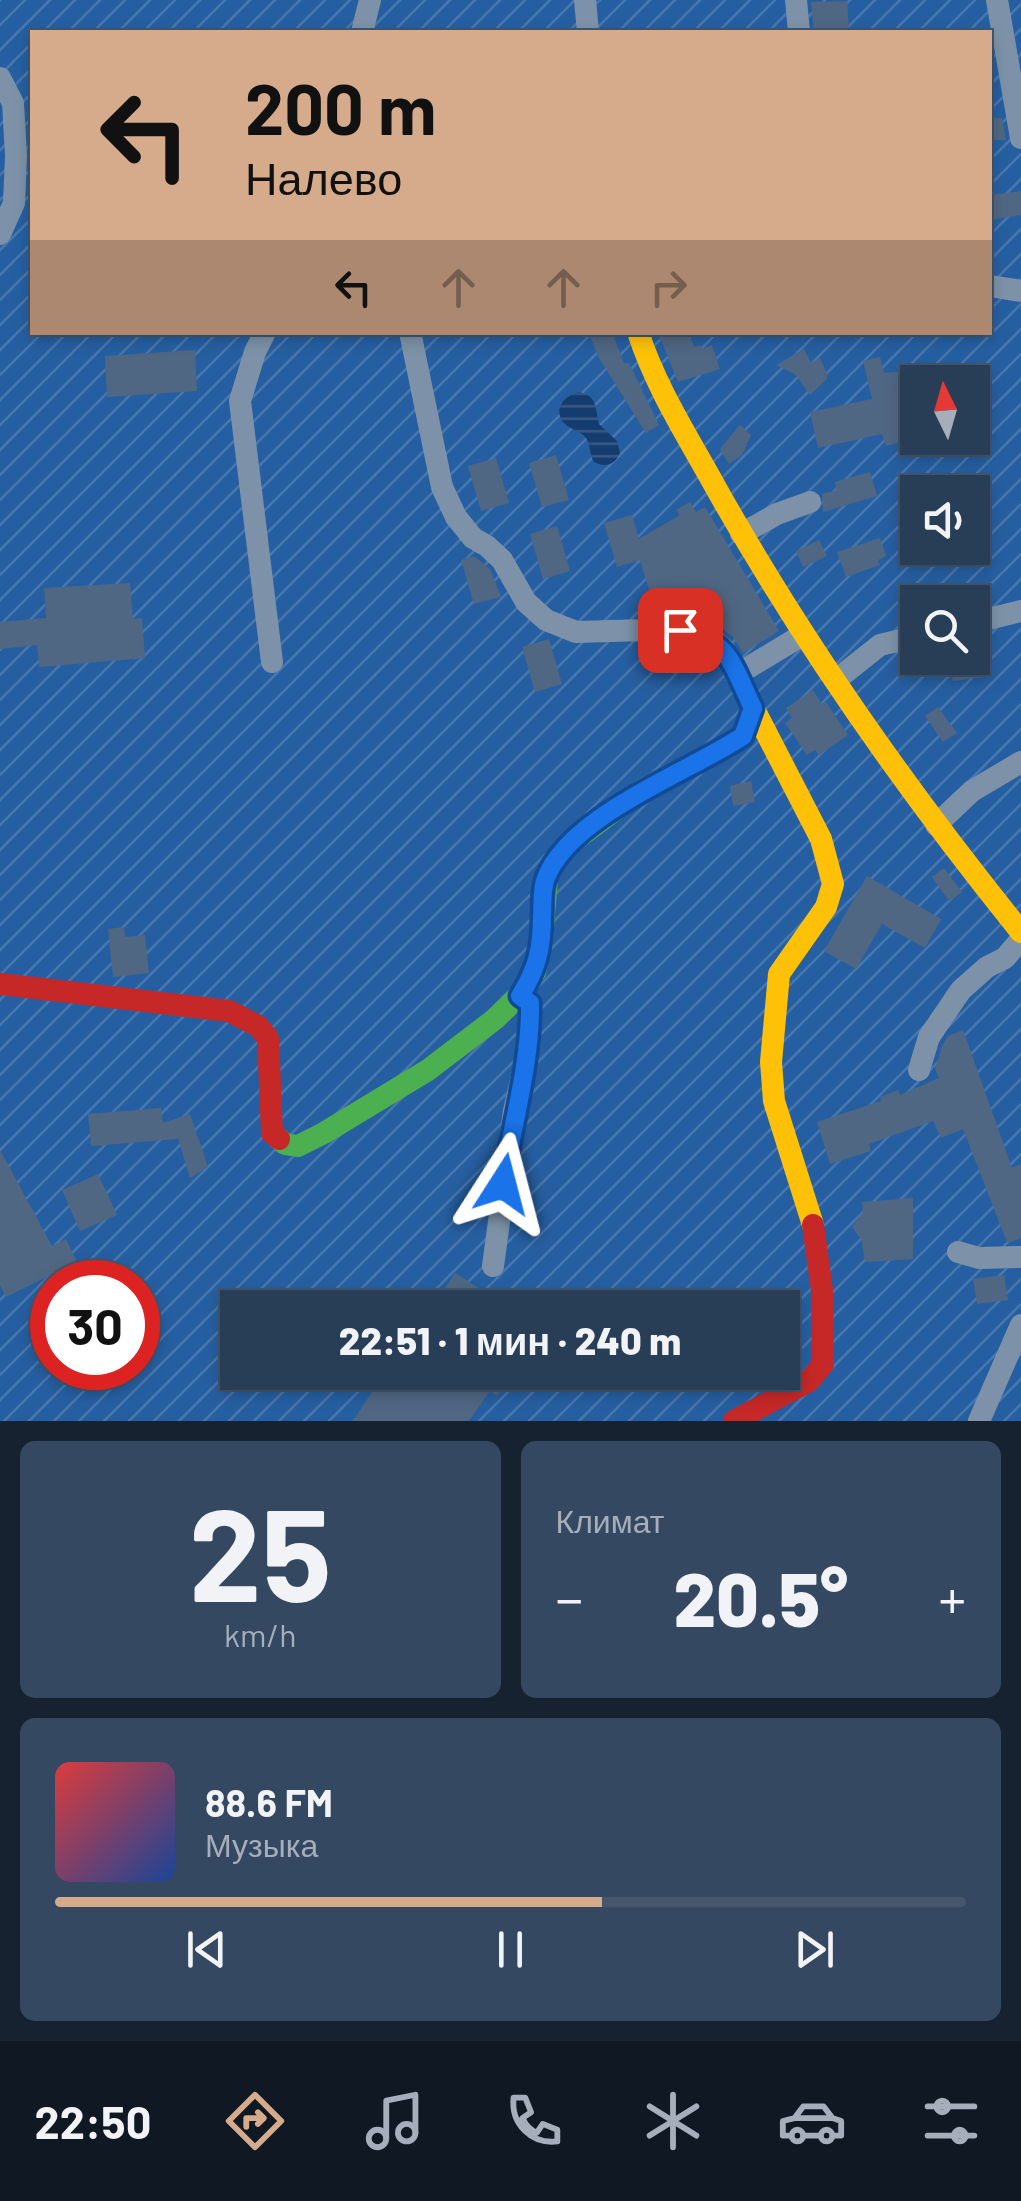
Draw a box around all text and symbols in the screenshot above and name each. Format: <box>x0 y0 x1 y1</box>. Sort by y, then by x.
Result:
text: 200 m <box>245 65 436 149</box>
icon: left <box>80 70 210 200</box>
text: Налево <box>245 150 402 204</box>
icon: left <box>326 260 381 315</box>
icon: ahead <box>431 260 486 315</box>
icon: ahead <box>536 260 591 315</box>
icon: right <box>641 260 696 315</box>
north arrow <box>900 365 990 455</box>
map controls <box>900 365 990 675</box>
button: sound <box>900 475 990 565</box>
button: search <box>900 585 990 675</box>
pin <box>638 588 723 673</box>
icon: arrive <box>653 603 708 658</box>
position arrow <box>451 1132 555 1236</box>
speed limit sign: 30 <box>30 1260 160 1390</box>
text: 22:51 · 1 мин · 240 m <box>339 1317 681 1363</box>
text: 25 <box>189 1472 332 1628</box>
text: Климат <box>556 1501 664 1539</box>
text: 20.5° <box>673 1552 848 1642</box>
text: − <box>556 1564 583 1630</box>
text: + <box>938 1564 966 1630</box>
text: km/h <box>224 1615 296 1653</box>
text: 88.6 FM <box>205 1779 333 1825</box>
text: Музыка <box>205 1825 318 1863</box>
icon: previous <box>179 1922 234 1977</box>
icon: pause <box>483 1922 538 1977</box>
icon: next <box>787 1922 842 1977</box>
icon: directions <box>220 2086 290 2156</box>
icon: music <box>360 2086 430 2156</box>
icon: phone <box>499 2086 569 2156</box>
icon: climate <box>638 2086 708 2156</box>
icon: car <box>777 2086 847 2156</box>
icon: filters <box>916 2086 986 2156</box>
text: 22:50 <box>35 2094 151 2148</box>

